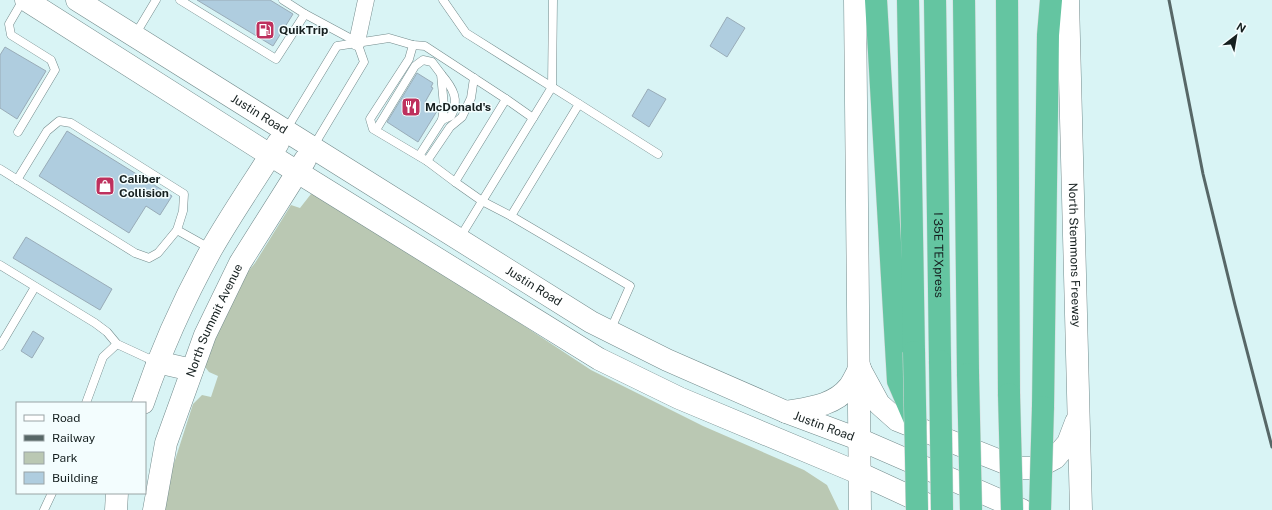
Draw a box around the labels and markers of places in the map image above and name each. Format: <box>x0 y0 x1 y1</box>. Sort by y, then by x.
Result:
fuel station icon: QuikTrip <box>254 19 276 41</box>
place label: QuikTrip <box>279 23 328 37</box>
restaurant icon: McDonald's <box>400 96 422 118</box>
place label: McDonald's <box>425 100 491 114</box>
place label: Caliber Collision <box>119 172 169 200</box>
shop icon: Caliber Collision <box>94 175 116 197</box>

